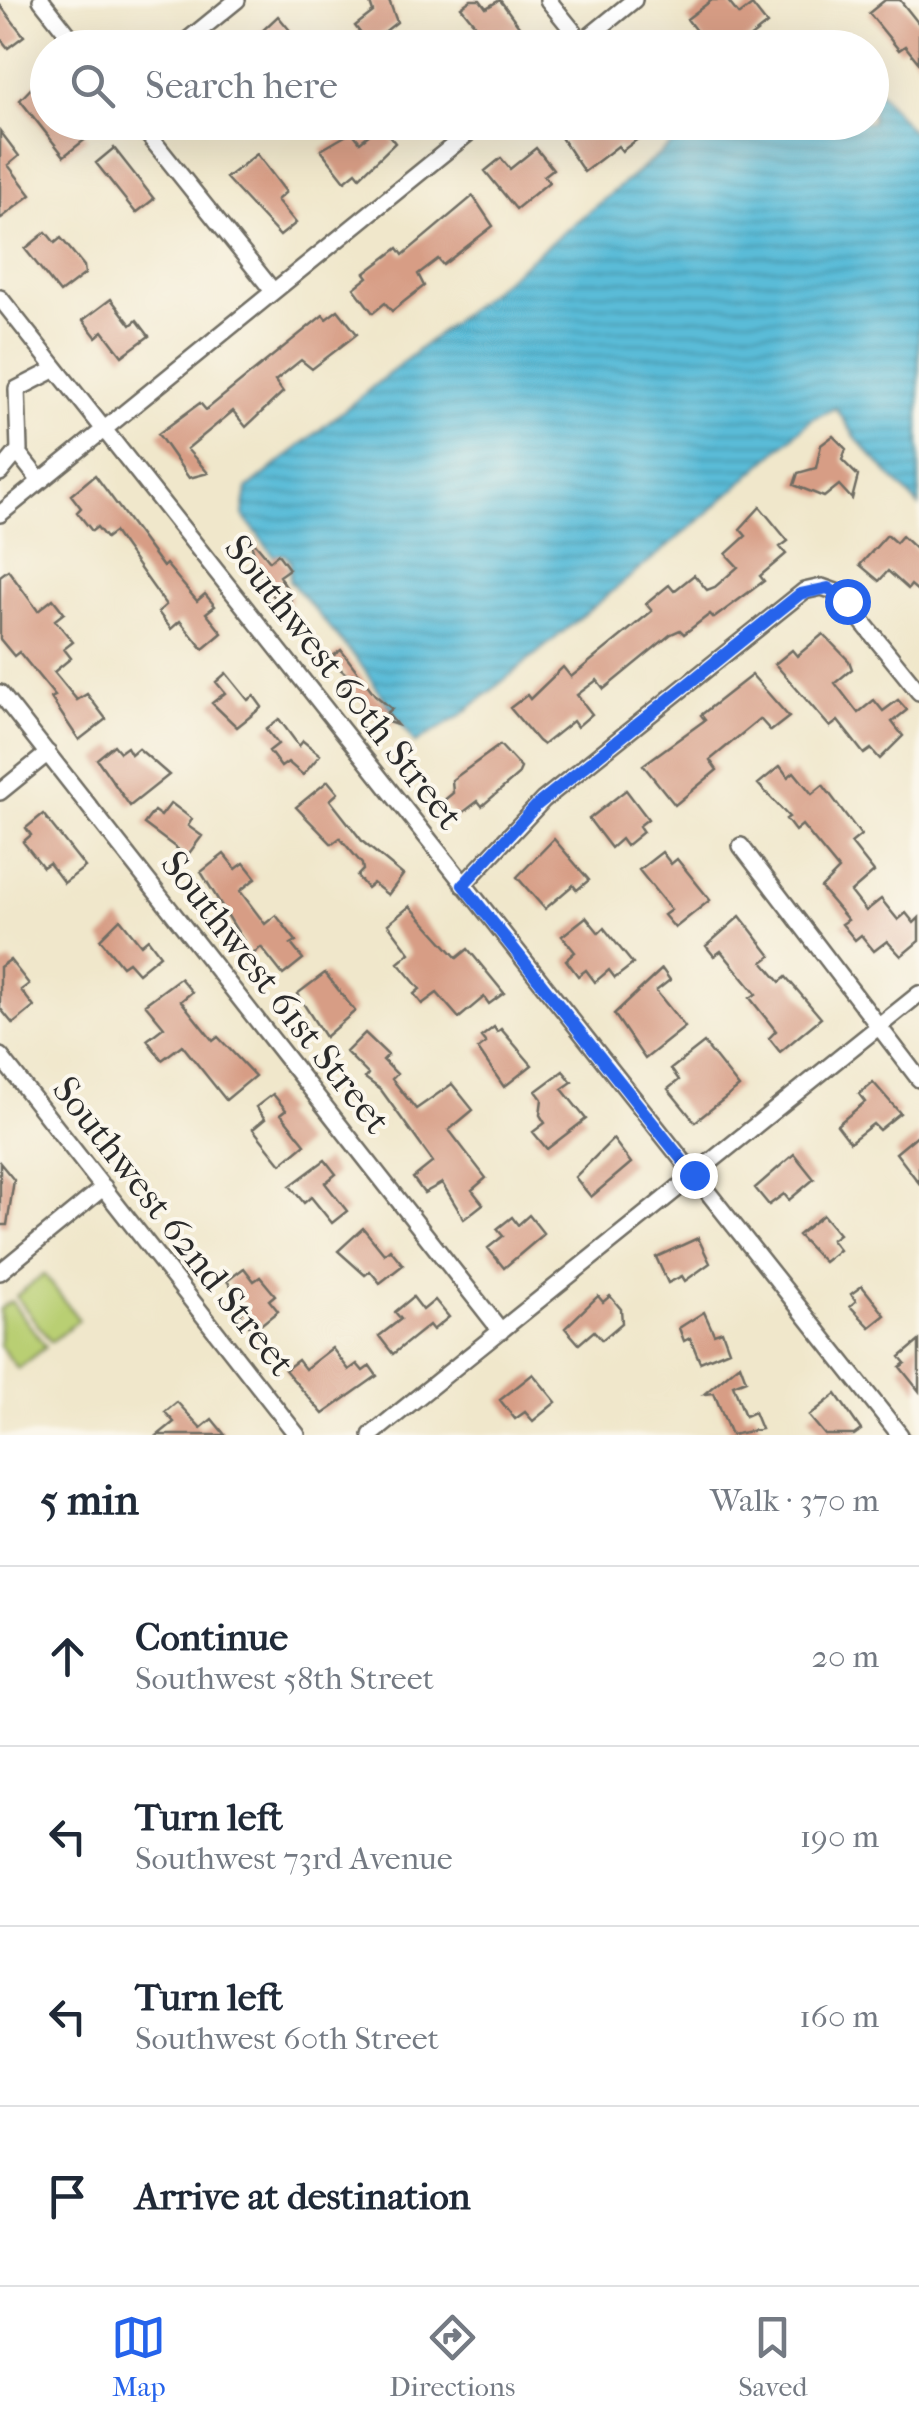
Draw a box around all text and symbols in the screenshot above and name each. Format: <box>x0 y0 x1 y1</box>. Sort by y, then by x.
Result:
search box <box>30 30 889 140</box>
icon: search <box>65 58 120 113</box>
text: Search here <box>145 63 338 108</box>
street label: Southwest 60th Street <box>215 526 473 839</box>
route start <box>825 579 871 625</box>
street label: Southwest 61st Street <box>151 842 400 1143</box>
street label: Southwest 62nd Street <box>43 1068 305 1385</box>
route end <box>672 1153 718 1199</box>
text: 5 min <box>40 1476 139 1525</box>
text: Walk · 370 m <box>710 1482 879 1519</box>
text: Continue <box>135 1615 288 1660</box>
icon: ahead <box>40 1629 95 1684</box>
text: 20 m <box>811 1638 879 1675</box>
text: Southwest 58th Street <box>135 1660 434 1697</box>
text: Turn left <box>135 1795 283 1840</box>
icon: left <box>40 1809 95 1864</box>
text: 190 m <box>800 1818 879 1855</box>
text: Southwest 73rd Avenue <box>135 1840 453 1877</box>
text: Turn left <box>135 1975 283 2020</box>
icon: left <box>40 1989 95 2044</box>
text: 160 m <box>799 1998 879 2035</box>
text: Southwest 60th Street <box>135 2020 439 2057</box>
icon: arrive <box>40 2169 95 2224</box>
text: Arrive at destination <box>135 2174 471 2219</box>
tab: Map <box>111 2310 166 2403</box>
tab: Directions <box>389 2310 515 2403</box>
tab: Saved <box>738 2310 808 2403</box>

